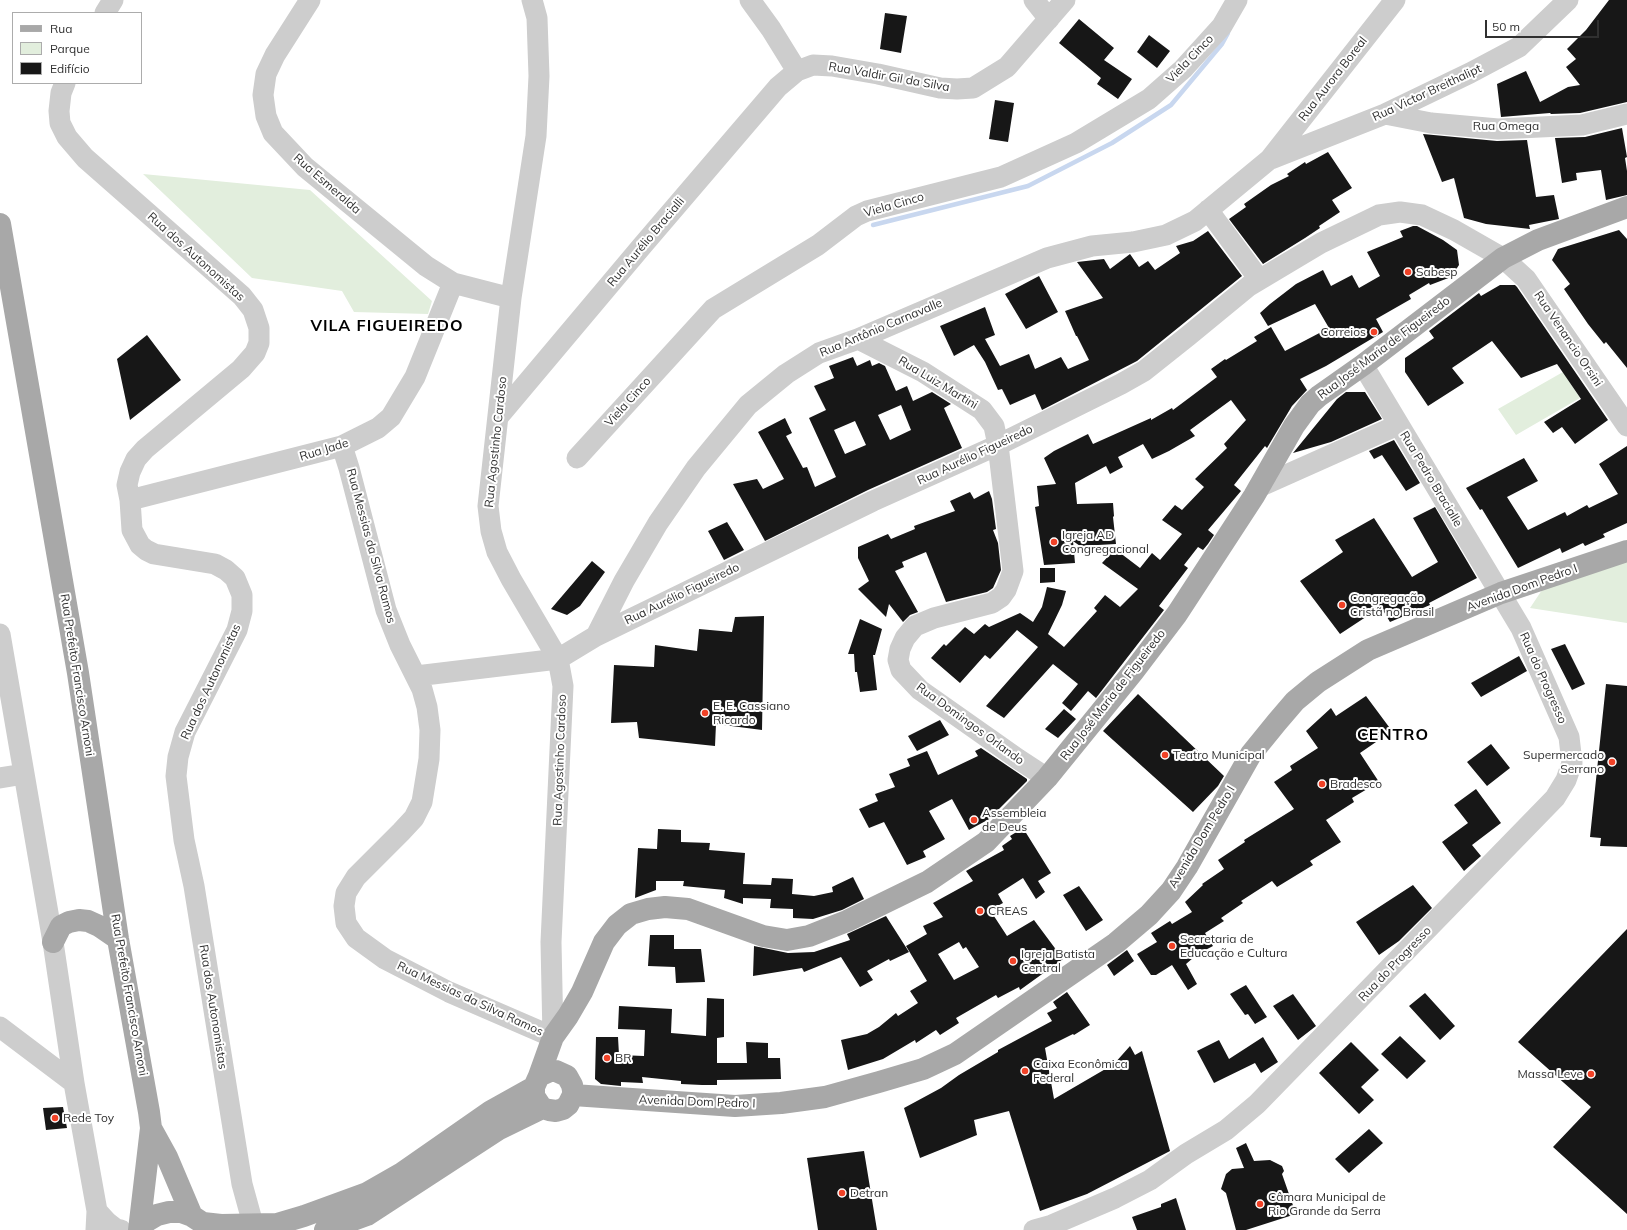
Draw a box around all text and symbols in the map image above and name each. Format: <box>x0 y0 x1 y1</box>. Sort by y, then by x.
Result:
legend <box>12 12 142 84</box>
scale bar <box>1487 12 1601 38</box>
text: 50 m <box>1492 19 1520 34</box>
text: Rua <box>50 21 72 36</box>
street label: Viela Cinco <box>1163 32 1217 86</box>
street label: Rua Aurora Boreal <box>1296 34 1370 124</box>
text: Parque <box>50 41 90 56</box>
street label: Rua Valdir Gil da Silva <box>827 59 951 95</box>
text: Edifício <box>50 61 90 76</box>
street label: Rua Victor Breithalipt <box>1370 61 1484 125</box>
street label: Rua Omega <box>1473 119 1539 133</box>
street label: Rua Esmeralda <box>290 151 364 217</box>
street label: Viela Cinco <box>862 190 926 220</box>
street label: Rua Aurélio Bracialli <box>604 194 688 290</box>
street label: Rua dos Autonomistas <box>144 210 248 304</box>
place label: Sabesp <box>1416 265 1458 279</box>
marker: Sabesp <box>1403 267 1413 277</box>
street label: Rua Venancio Orsini <box>1531 289 1605 389</box>
street label: Rua José Maria de Figueiredo <box>1315 294 1453 402</box>
street label: Rua Antônio Carnavalle <box>818 296 944 360</box>
district label: VILA FIGUEIREDO <box>310 316 464 336</box>
place label: Correios <box>1321 325 1366 339</box>
marker: Correios <box>1369 327 1379 337</box>
street label: Rua Luiz Martini <box>896 354 980 412</box>
street label: Viela Cinco <box>602 374 654 430</box>
street label: Rua Agostinho Cardoso <box>482 376 510 508</box>
street label: Rua Aurélio Figueiredo <box>915 422 1035 488</box>
street label: Rua Pedro Bracialle <box>1397 429 1465 529</box>
street label: Rua Jade <box>298 436 350 464</box>
street label: Rua Messias da Silva Ramos <box>343 467 399 625</box>
place label: Igreja AD Congregacional <box>1062 528 1149 556</box>
marker: Igreja AD Congregacional <box>1049 537 1059 547</box>
street label: Rua Aurélio Figueiredo <box>622 560 742 628</box>
street label: Avenida Dom Pedro I <box>1465 561 1579 615</box>
place label: Congregação Cristã no Brasil <box>1350 591 1434 619</box>
street label: Rua Prefeito Francisco Arnoni <box>57 593 97 757</box>
marker: Congregação Cristã no Brasil <box>1337 600 1347 610</box>
street label: Rua dos Autonomistas <box>178 622 244 742</box>
street label: Rua José Maria de Figueiredo <box>1057 627 1169 763</box>
street label: Rua do Progresso <box>1516 630 1570 726</box>
street label: Rua Domingos Orlando <box>913 680 1027 768</box>
street label: Rua Agostinho Cardoso <box>551 694 569 826</box>
place label: E. E. Cassiano Ricardo <box>713 699 790 727</box>
marker: E. E. Cassiano Ricardo <box>700 708 710 718</box>
district label: CENTRO <box>1357 725 1429 745</box>
place label: Teatro Municipal <box>1173 748 1265 762</box>
place label: Supermercado Serrano <box>1523 748 1604 776</box>
marker: Teatro Municipal <box>1160 750 1170 760</box>
marker: Supermercado Serrano <box>1607 757 1617 767</box>
place label: Bradesco <box>1330 777 1382 791</box>
marker: Bradesco <box>1317 779 1327 789</box>
street label: Avenida Dom Pedro I <box>1166 783 1238 891</box>
place label: Assembleia de Deus <box>982 806 1046 834</box>
marker: Assembleia de Deus <box>969 815 979 825</box>
place label: CREAS <box>988 904 1028 918</box>
marker: CREAS <box>975 906 985 916</box>
street label: Rua Prefeito Francisco Arnoni <box>108 913 150 1077</box>
street label: Rua do Progresso <box>1356 924 1434 1004</box>
place label: Secretaria de Educação e Cultura <box>1180 932 1287 960</box>
marker: Secretaria de Educação e Cultura <box>1167 941 1177 951</box>
street label: Rua dos Autonomistas <box>196 944 230 1070</box>
place label: Igreja Batista Central <box>1021 947 1095 975</box>
marker: Igreja Batista Central <box>1008 956 1018 966</box>
street label: Rua Messias da Silva Ramos <box>395 959 545 1039</box>
place label: BR <box>615 1051 631 1065</box>
marker: BR <box>602 1053 612 1063</box>
place label: Caixa Econômica Federal <box>1033 1057 1128 1085</box>
marker: Caixa Econômica Federal <box>1020 1066 1030 1076</box>
place label: Massa Leve <box>1518 1067 1583 1081</box>
marker: Massa Leve <box>1586 1069 1596 1079</box>
street label: Avenida Dom Pedro I <box>638 1093 756 1111</box>
place label: Rede Toy <box>63 1111 114 1125</box>
marker: Rede Toy <box>50 1113 60 1123</box>
place label: Detran <box>850 1186 888 1200</box>
marker: Detran <box>837 1188 847 1198</box>
place label: Câmara Municipal de Rio Grande da Serra <box>1268 1190 1386 1218</box>
marker: Câmara Municipal de Rio Grande da Serra <box>1255 1199 1265 1209</box>

